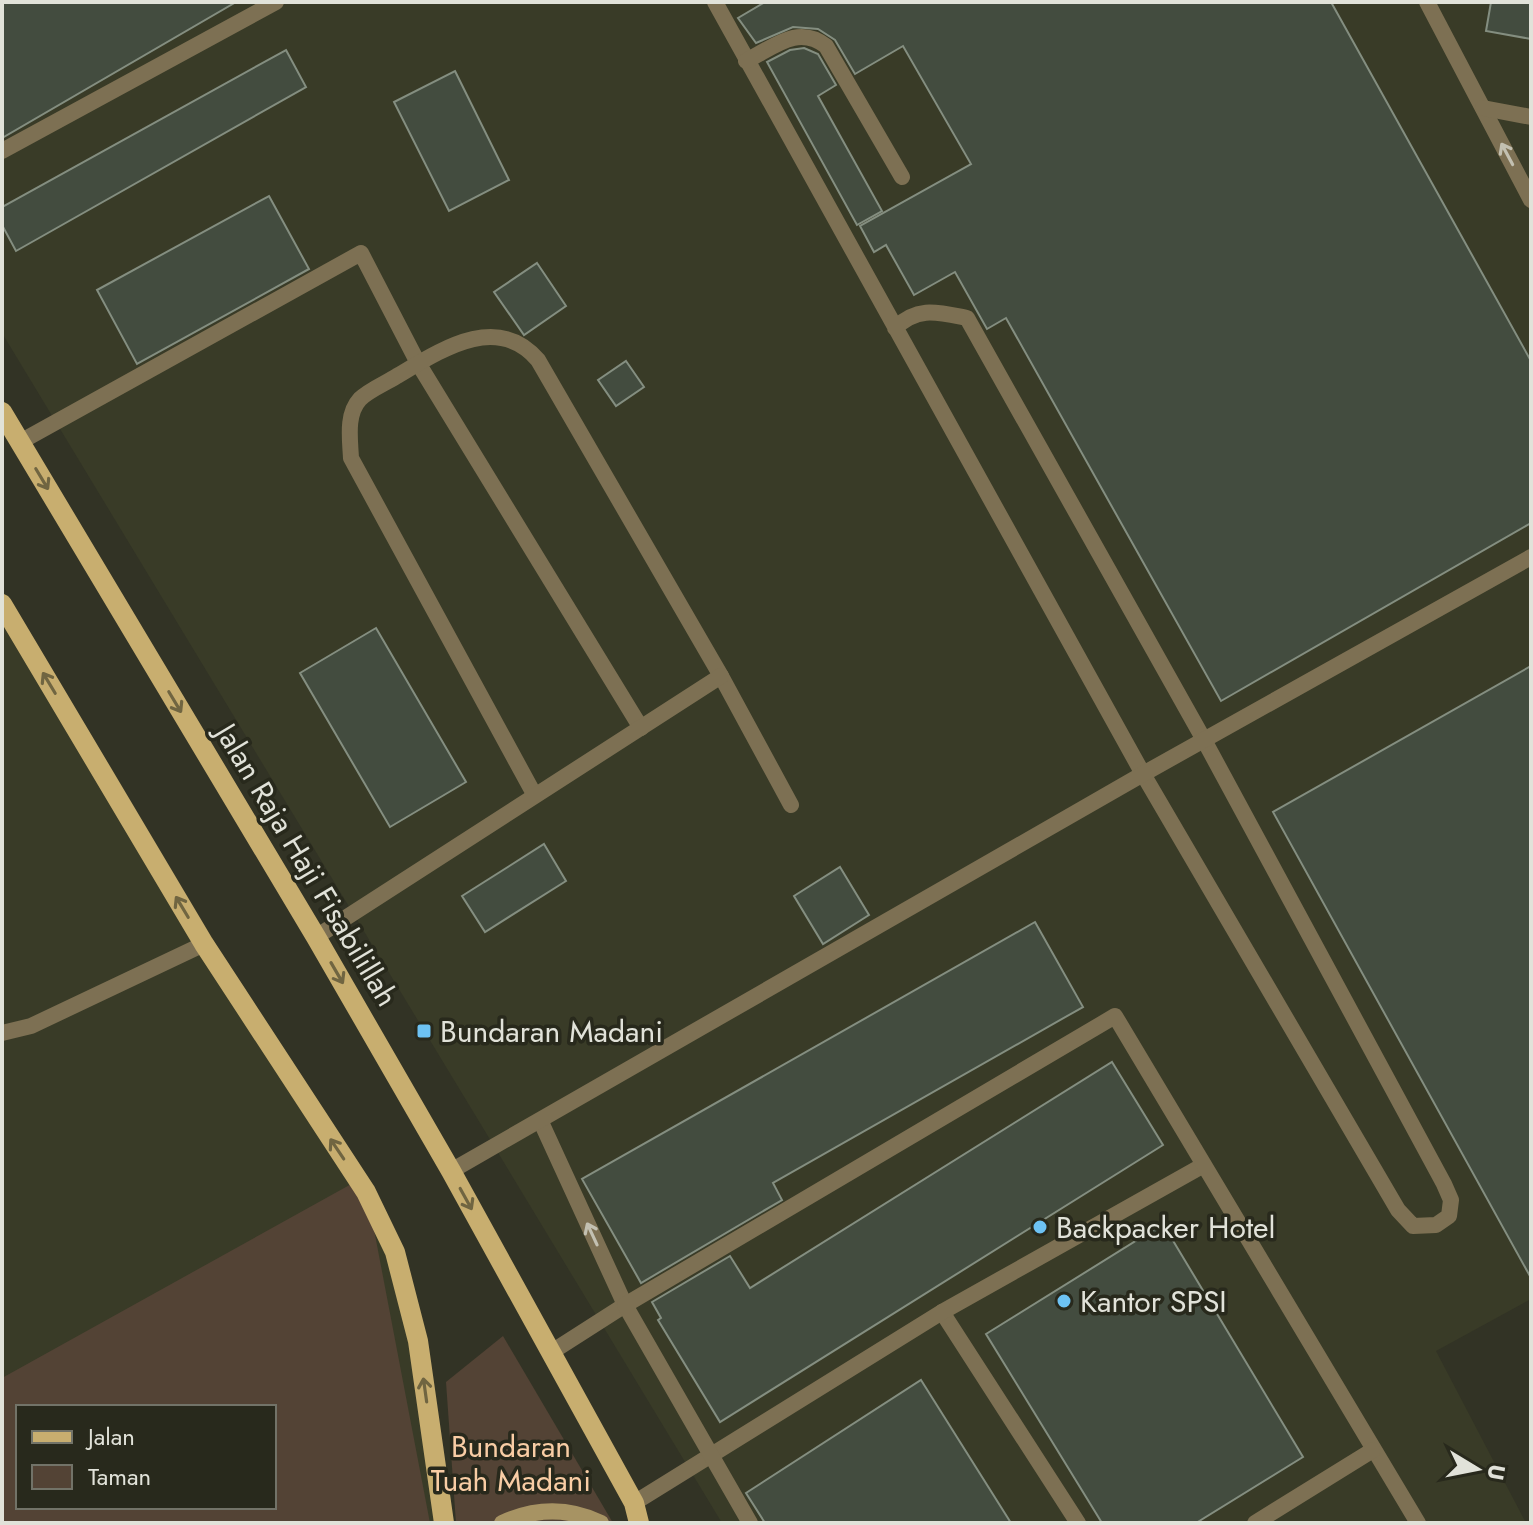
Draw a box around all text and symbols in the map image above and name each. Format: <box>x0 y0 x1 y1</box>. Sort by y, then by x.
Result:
one-way arrow <box>1498 143 1514 167</box>
one-way arrow <box>34 467 50 490</box>
one-way arrow <box>41 672 57 695</box>
one-way arrow <box>167 690 183 713</box>
street label: Jalan Raja Haji Fisabilillah <box>203 712 409 1014</box>
one-way arrow <box>174 896 190 919</box>
one-way arrow <box>330 961 345 985</box>
place label: Bundaran Madani <box>440 1010 663 1053</box>
marker: Bundaran Madani <box>415 1022 433 1040</box>
one-way arrow <box>329 1139 345 1161</box>
one-way arrow <box>458 1187 474 1210</box>
place label: Backpacker Hotel <box>1056 1206 1275 1249</box>
marker: Backpacker Hotel <box>1031 1218 1049 1236</box>
one-way arrow <box>584 1223 599 1247</box>
place label: Kantor SPSI <box>1080 1280 1227 1323</box>
marker: Kantor SPSI <box>1055 1292 1073 1310</box>
one-way arrow <box>417 1378 432 1403</box>
legend <box>16 1405 276 1509</box>
text: Jalan <box>85 1419 135 1454</box>
park label: Bundaran Tuah Madani <box>431 1425 591 1502</box>
north arrow <box>1437 1429 1517 1509</box>
text: Taman <box>88 1459 151 1494</box>
text: U <box>1480 1462 1514 1483</box>

